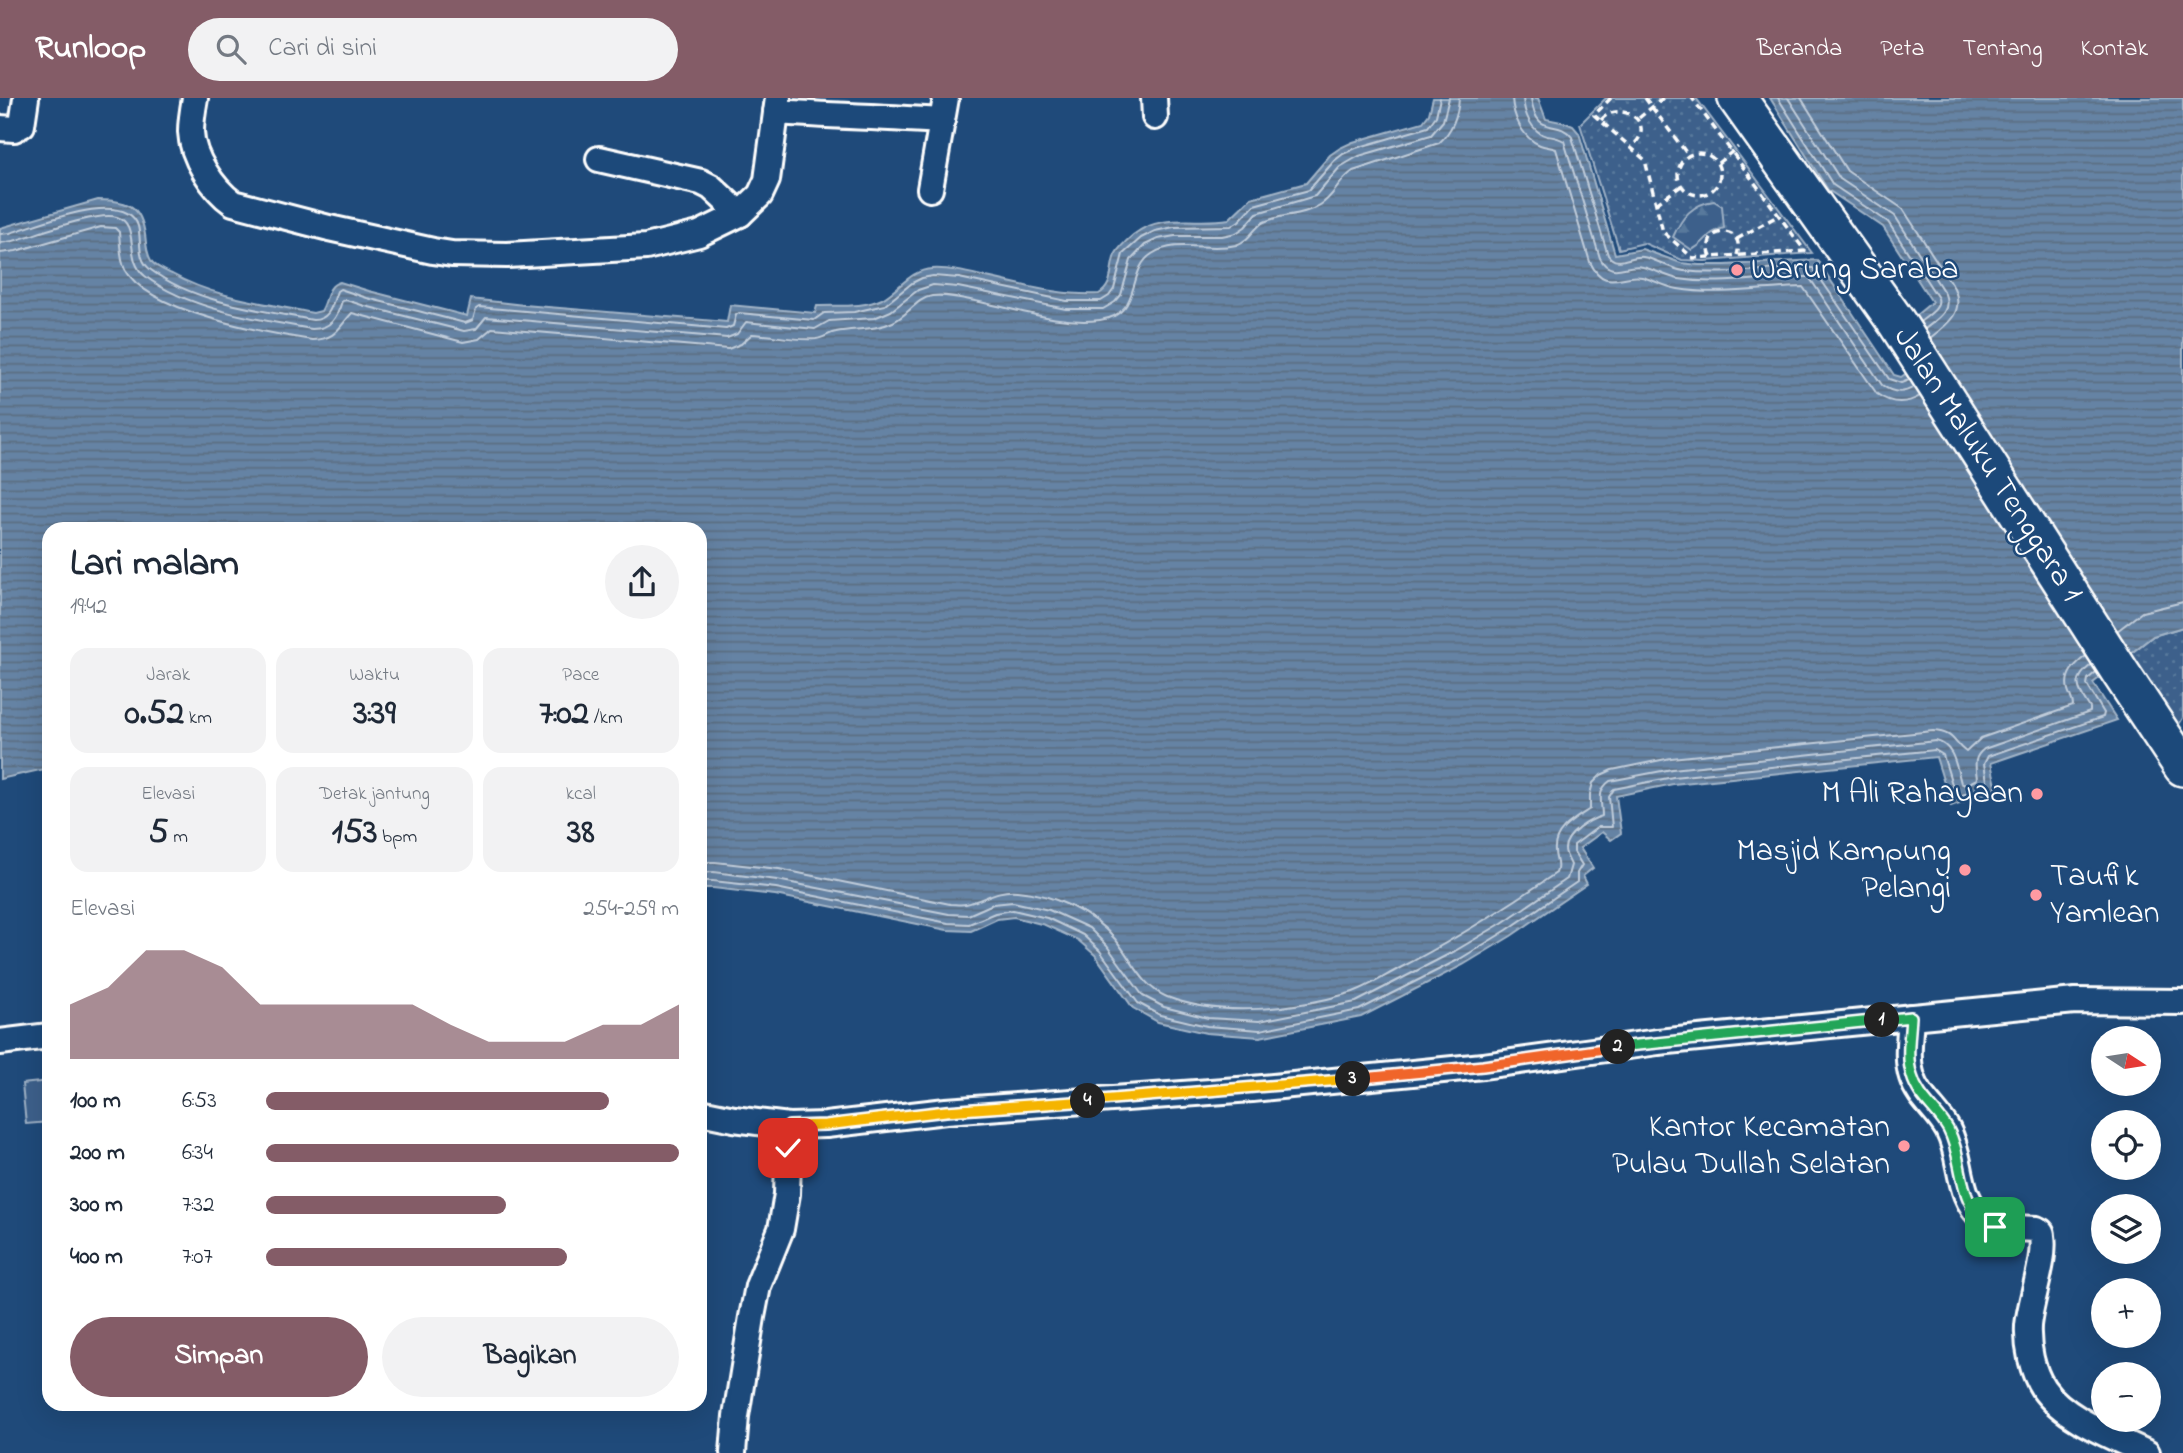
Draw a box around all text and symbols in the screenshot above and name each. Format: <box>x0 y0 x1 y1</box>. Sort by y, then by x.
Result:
search box <box>188 18 678 81</box>
text: Runloop <box>35 25 146 73</box>
icon: search <box>212 30 250 68</box>
text: Cari di sini <box>268 30 377 68</box>
text: Beranda <box>1757 32 1842 67</box>
text: Peta <box>1880 32 1925 67</box>
text: Tentang <box>1963 32 2043 67</box>
text: Kontak <box>2081 32 2148 67</box>
place label: Warung Saraba <box>1751 247 1959 294</box>
marker: Warung Saraba <box>1729 262 1745 278</box>
street label: Jalan Maluku Tenggara 1 <box>1880 318 2094 612</box>
text: Lari malam <box>70 537 239 593</box>
button: share <box>605 545 679 619</box>
text: 19:42 <box>70 591 107 624</box>
text: Jarak <box>146 662 190 689</box>
text: Waktu <box>349 662 400 689</box>
text: Pace <box>562 662 599 689</box>
text: 0.52 <box>124 689 184 740</box>
text: 3:39 <box>353 689 396 740</box>
text: 7:02 <box>539 689 589 740</box>
text: km <box>184 705 212 732</box>
text: /km <box>589 705 623 732</box>
place label: M Ali Rahayaan <box>1821 771 2023 818</box>
text: Elevasi <box>141 781 195 808</box>
text: Detak jantung <box>319 781 430 808</box>
text: kcal <box>566 781 596 808</box>
marker: M Ali Rahayaan <box>2029 786 2045 802</box>
text: 5 <box>148 808 168 859</box>
text: 153 <box>332 808 377 859</box>
text: 38 <box>567 808 595 859</box>
text: m <box>168 824 188 851</box>
text: bpm <box>377 824 417 851</box>
place label: Masjid Kampung Pelangi <box>1736 829 1951 913</box>
place label: Taufik Yamlean <box>2050 854 2160 938</box>
marker: Masjid Kampung Pelangi <box>1957 862 1973 878</box>
marker: Taufik Yamlean <box>2028 887 2044 903</box>
text: Elevasi <box>70 893 135 926</box>
text: 254–259 m <box>583 893 679 926</box>
pin: 1 <box>1864 1002 1899 1038</box>
text: 1 <box>1878 1006 1885 1033</box>
north arrow <box>2091 1026 2161 1096</box>
map controls <box>2091 1026 2161 1432</box>
pin: 2 <box>1600 1030 1636 1065</box>
text: 2 <box>1613 1033 1622 1060</box>
pin: 3 <box>1336 1062 1370 1096</box>
text: 3 <box>1349 1065 1356 1092</box>
pin: 4 <box>1070 1084 1106 1118</box>
text: 100 m <box>70 1085 121 1118</box>
text: 6:53 <box>182 1085 217 1118</box>
text: 4 <box>1084 1087 1091 1114</box>
place label: Kantor Kecamatan Pulau Dullah Selatan <box>1612 1105 1890 1189</box>
button: locate <box>2091 1110 2161 1180</box>
pin <box>758 1118 818 1178</box>
icon: check <box>769 1129 807 1167</box>
text: 200 m <box>70 1137 125 1170</box>
text: 6:34 <box>182 1137 213 1170</box>
marker: Kantor Kecamatan Pulau Dullah Selatan <box>1896 1138 1912 1154</box>
text: 300 m <box>70 1189 123 1222</box>
text: 7:32 <box>182 1189 214 1222</box>
button: layers <box>2091 1194 2161 1264</box>
pin <box>1965 1197 2025 1257</box>
icon: arrive <box>1976 1208 2014 1246</box>
text: 400 m <box>70 1241 123 1274</box>
text: 7:07 <box>182 1241 213 1274</box>
button: + <box>2091 1278 2161 1348</box>
button: Simpan <box>70 1317 368 1397</box>
button: Bagikan <box>382 1317 679 1397</box>
button: − <box>2091 1362 2161 1432</box>

